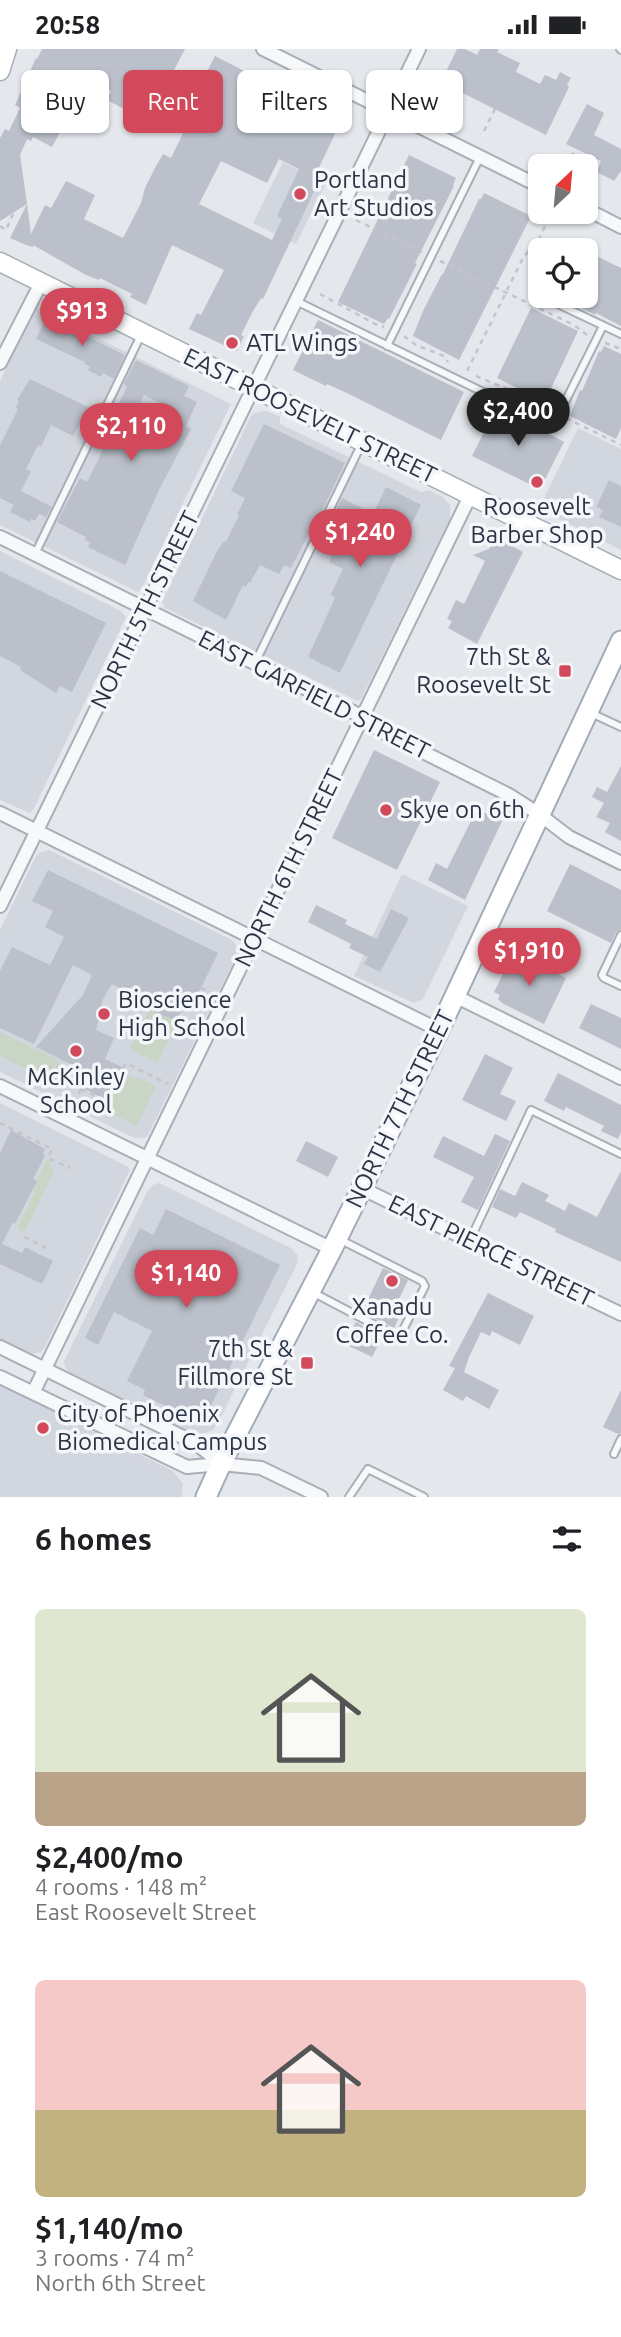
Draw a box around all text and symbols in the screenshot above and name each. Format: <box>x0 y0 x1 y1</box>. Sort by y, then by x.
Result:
text: 20:58 <box>35 10 100 39</box>
chip: Buy <box>21 70 109 133</box>
chip: Rent <box>123 70 223 133</box>
chip: Filters <box>237 70 352 133</box>
chip: New <box>366 70 463 133</box>
north arrow <box>528 154 598 224</box>
map controls <box>528 154 598 308</box>
place label: Portland Art Studios <box>314 166 434 221</box>
marker: Portland Art Studios <box>292 186 308 202</box>
button: locate <box>528 238 598 308</box>
pin: $913 <box>41 289 123 348</box>
text: $913 <box>56 298 108 323</box>
place label: ATL Wings <box>246 329 358 356</box>
marker: ATL Wings <box>224 335 240 351</box>
street label: EAST ROOSEVELT STREET <box>179 343 441 489</box>
pin: $2,400 <box>461 389 575 448</box>
text: $2,400 <box>483 398 553 423</box>
pin: $2,110 <box>74 403 188 463</box>
text: $2,110 <box>96 413 166 438</box>
marker: Roosevelt Barber Shop <box>529 474 545 490</box>
place label: Roosevelt Barber Shop <box>471 493 603 548</box>
street label: NORTH 5TH STREET <box>85 507 204 713</box>
pin: $1,240 <box>303 510 417 569</box>
text: $1,240 <box>325 519 395 544</box>
street label: EAST GARFIELD STREET <box>194 624 434 765</box>
place label: 7th St & Roosevelt St <box>416 643 552 698</box>
marker: 7th St & Roosevelt St <box>557 663 573 679</box>
street label: NORTH 6TH STREET <box>229 765 348 971</box>
place label: Skye on 6th <box>400 796 525 823</box>
marker: Skye on 6th <box>378 802 394 818</box>
pin: $1,910 <box>472 929 586 988</box>
text: $1,910 <box>494 938 564 963</box>
place label: Bioscience High School <box>118 986 245 1041</box>
marker: Bioscience High School <box>96 1006 112 1022</box>
street label: NORTH 7TH STREET <box>340 1006 459 1212</box>
marker: McKinley School <box>68 1043 84 1059</box>
place label: McKinley School <box>27 1063 125 1118</box>
street label: EAST PIERCE STREET <box>384 1189 598 1312</box>
pin: $1,140 <box>129 1251 243 1310</box>
text: $1,140 <box>151 1260 221 1285</box>
marker: Xanadu Coffee Co. <box>384 1273 400 1289</box>
place label: Xanadu Coffee Co. <box>335 1293 449 1348</box>
place label: 7th St & Fillmore St <box>177 1335 294 1390</box>
marker: 7th St & Fillmore St <box>299 1355 315 1371</box>
place label: City of Phoenix Biomedical Campus <box>57 1400 267 1455</box>
marker: City of Phoenix Biomedical Campus <box>35 1420 51 1436</box>
icon: filters <box>548 1520 586 1558</box>
text: 6 homes <box>35 1522 152 1556</box>
icon: home <box>248 1655 374 1781</box>
text: $2,400/mo <box>35 1840 184 1874</box>
text: 4 rooms · 148 m² <box>35 1874 207 1899</box>
text: East Roosevelt Street <box>35 1899 256 1924</box>
icon: home <box>248 2026 374 2152</box>
text: $1,140/mo <box>35 2211 184 2245</box>
text: 3 rooms · 74 m² <box>35 2245 194 2270</box>
text: North 6th Street <box>35 2270 206 2295</box>

